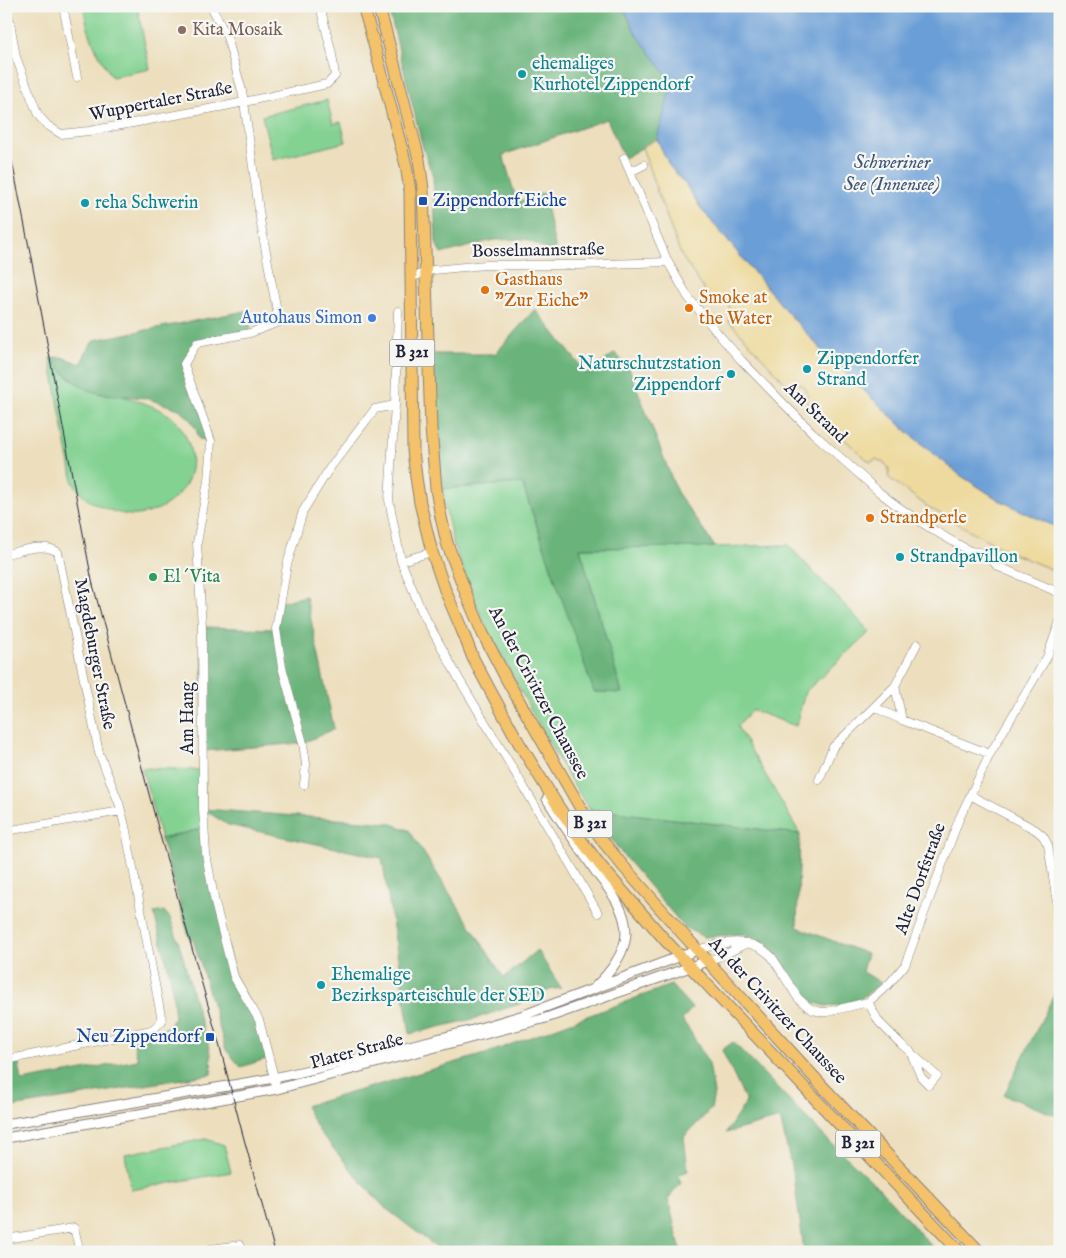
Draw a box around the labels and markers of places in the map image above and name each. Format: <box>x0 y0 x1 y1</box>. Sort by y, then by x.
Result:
place label: Kita Mosaik <box>192 19 283 42</box>
marker: Kita Mosaik <box>176 24 188 36</box>
place label: ehemaliges Kurhotel Zippendorf <box>532 53 694 97</box>
marker: ehemaliges Kurhotel Zippendorf <box>516 68 528 80</box>
place label: Zippendorf Eiche <box>433 190 567 213</box>
place label: reha Schwerin <box>95 192 199 215</box>
marker: Zippendorf Eiche <box>417 195 429 207</box>
marker: reha Schwerin <box>79 197 91 209</box>
place label: Gasthaus "Zur Eiche" <box>495 269 588 313</box>
marker: Gasthaus "Zur Eiche" <box>479 284 491 296</box>
place label: Smoke at the Water <box>699 287 772 331</box>
marker: Smoke at the Water <box>683 302 695 314</box>
place label: Autohaus Simon <box>240 307 362 330</box>
marker: Autohaus Simon <box>366 312 378 324</box>
place label: Zippendorfer Strand <box>817 348 919 392</box>
place label: Naturschutzstation Zippendorf <box>578 353 724 397</box>
marker: Zippendorfer Strand <box>801 363 813 375</box>
marker: Naturschutzstation Zippendorf <box>725 368 737 380</box>
place label: Strandperle <box>880 507 967 530</box>
marker: Strandperle <box>864 512 876 524</box>
place label: Strandpavillon <box>910 546 1019 569</box>
marker: Strandpavillon <box>894 551 906 563</box>
place label: El´Vita <box>163 566 221 589</box>
marker: El´Vita <box>147 571 159 583</box>
place label: Ehemalige Bezirksparteischule der SED <box>331 964 545 1008</box>
marker: Ehemalige Bezirksparteischule der SED <box>315 979 327 991</box>
place label: Neu Zippendorf <box>76 1026 203 1049</box>
marker: Neu Zippendorf <box>204 1031 216 1043</box>

